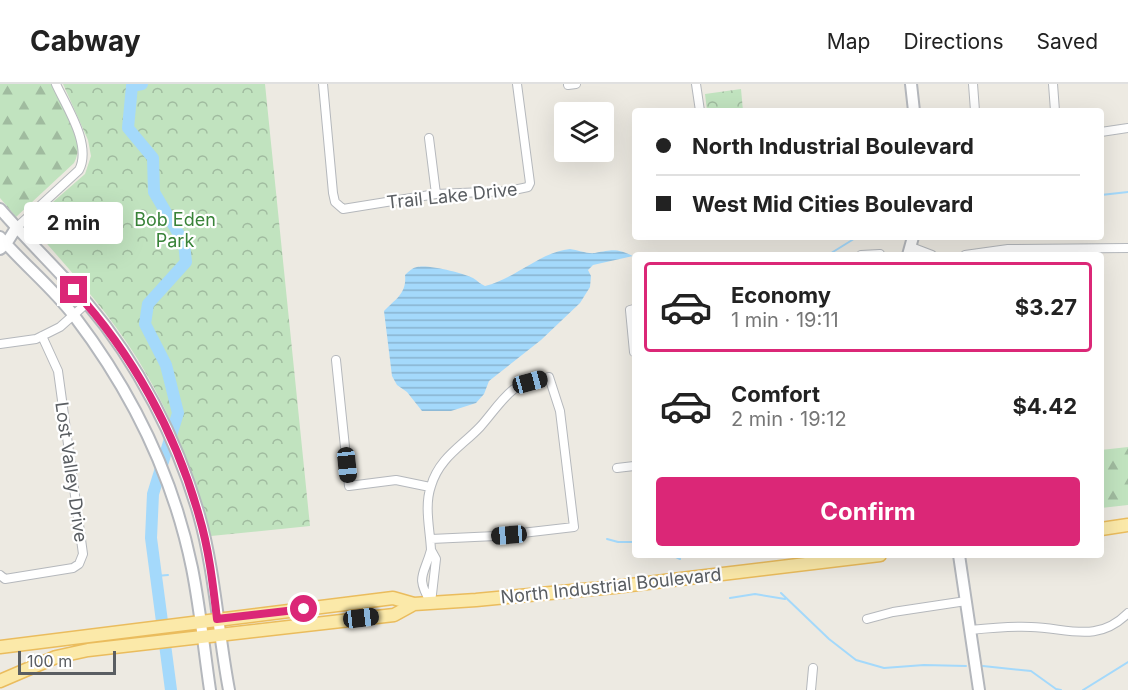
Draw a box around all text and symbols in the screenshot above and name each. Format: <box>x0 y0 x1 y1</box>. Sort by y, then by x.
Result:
text: Cabway <box>30 24 141 58</box>
text: Map <box>827 29 870 54</box>
text: Directions <box>903 29 1004 54</box>
text: Saved <box>1037 29 1098 54</box>
map controls <box>554 102 614 162</box>
button: layers <box>554 102 614 162</box>
text: North Industrial Boulevard <box>692 133 974 159</box>
street label: Trail Lake Drive <box>386 178 518 213</box>
text: West Mid Cities Boulevard <box>692 191 973 217</box>
callout: 2 min <box>25 203 124 245</box>
park label: Bob Eden Park <box>134 209 216 251</box>
text: 2 min <box>47 211 100 235</box>
route end <box>60 276 87 303</box>
icon: car <box>659 280 713 334</box>
text: Economy <box>731 282 831 308</box>
text: $3.27 <box>1015 294 1077 320</box>
text: 1 min · 19:11 <box>731 308 839 332</box>
car <box>510 369 550 395</box>
icon: car <box>659 379 713 433</box>
text: Comfort <box>731 381 820 407</box>
text: $4.42 <box>1012 393 1077 419</box>
street label: Lost Valley Drive <box>51 400 92 544</box>
text: 2 min · 19:12 <box>731 407 847 431</box>
car <box>336 446 358 484</box>
button: Confirm <box>656 477 1080 546</box>
car <box>490 524 528 546</box>
street label: North Industrial Boulevard <box>500 563 722 608</box>
route start <box>290 595 317 622</box>
car <box>342 607 380 629</box>
scale bar <box>18 648 116 676</box>
text: 100 m <box>27 651 72 671</box>

